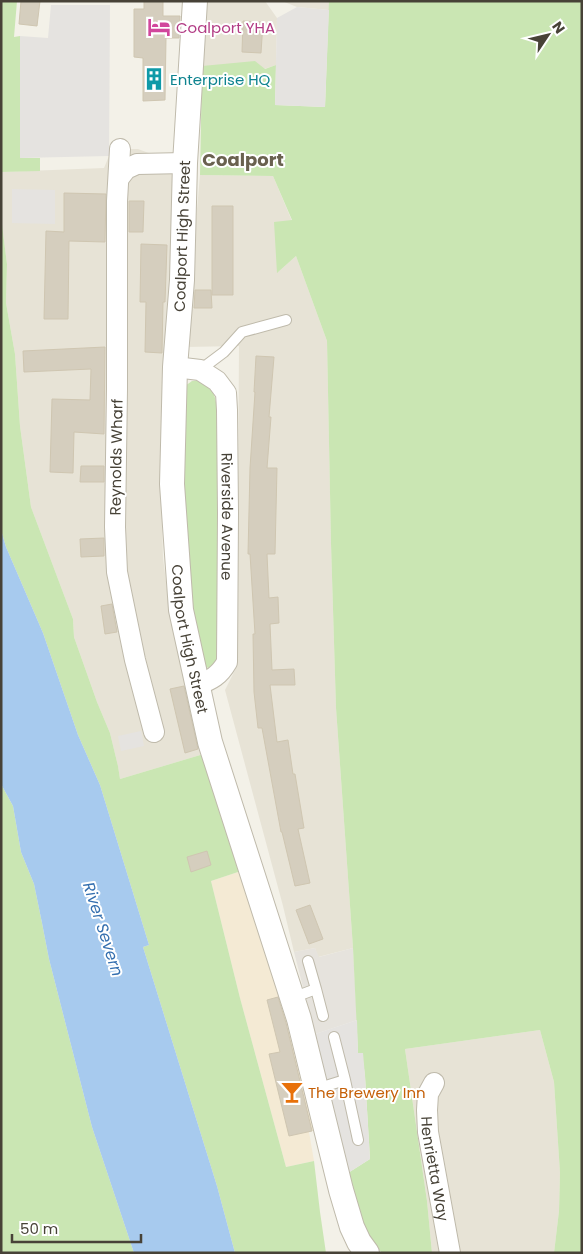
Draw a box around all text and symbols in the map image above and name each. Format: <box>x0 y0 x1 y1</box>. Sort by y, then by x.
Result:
north arrow <box>523 10 573 60</box>
hotel icon: Coalport YHA <box>146 14 172 40</box>
place label: Coalport YHA <box>176 17 275 38</box>
text: N <box>547 17 570 38</box>
building icon: Enterprise HQ <box>141 66 167 92</box>
place label: Enterprise HQ <box>170 69 271 90</box>
district label: Coalport <box>202 147 284 172</box>
street label: Coalport High Street <box>169 160 195 312</box>
street label: Reynolds Wharf <box>104 398 128 516</box>
street label: Riverside Avenue <box>217 453 239 580</box>
street label: Coalport High Street <box>167 564 214 716</box>
water label: River Severn <box>77 879 129 979</box>
bar icon: The Brewery Inn <box>279 1079 305 1105</box>
place label: The Brewery Inn <box>308 1082 426 1103</box>
street label: Henrietta Way <box>417 1116 455 1224</box>
scale bar <box>12 1212 141 1244</box>
text: 50 m <box>20 1218 58 1239</box>

